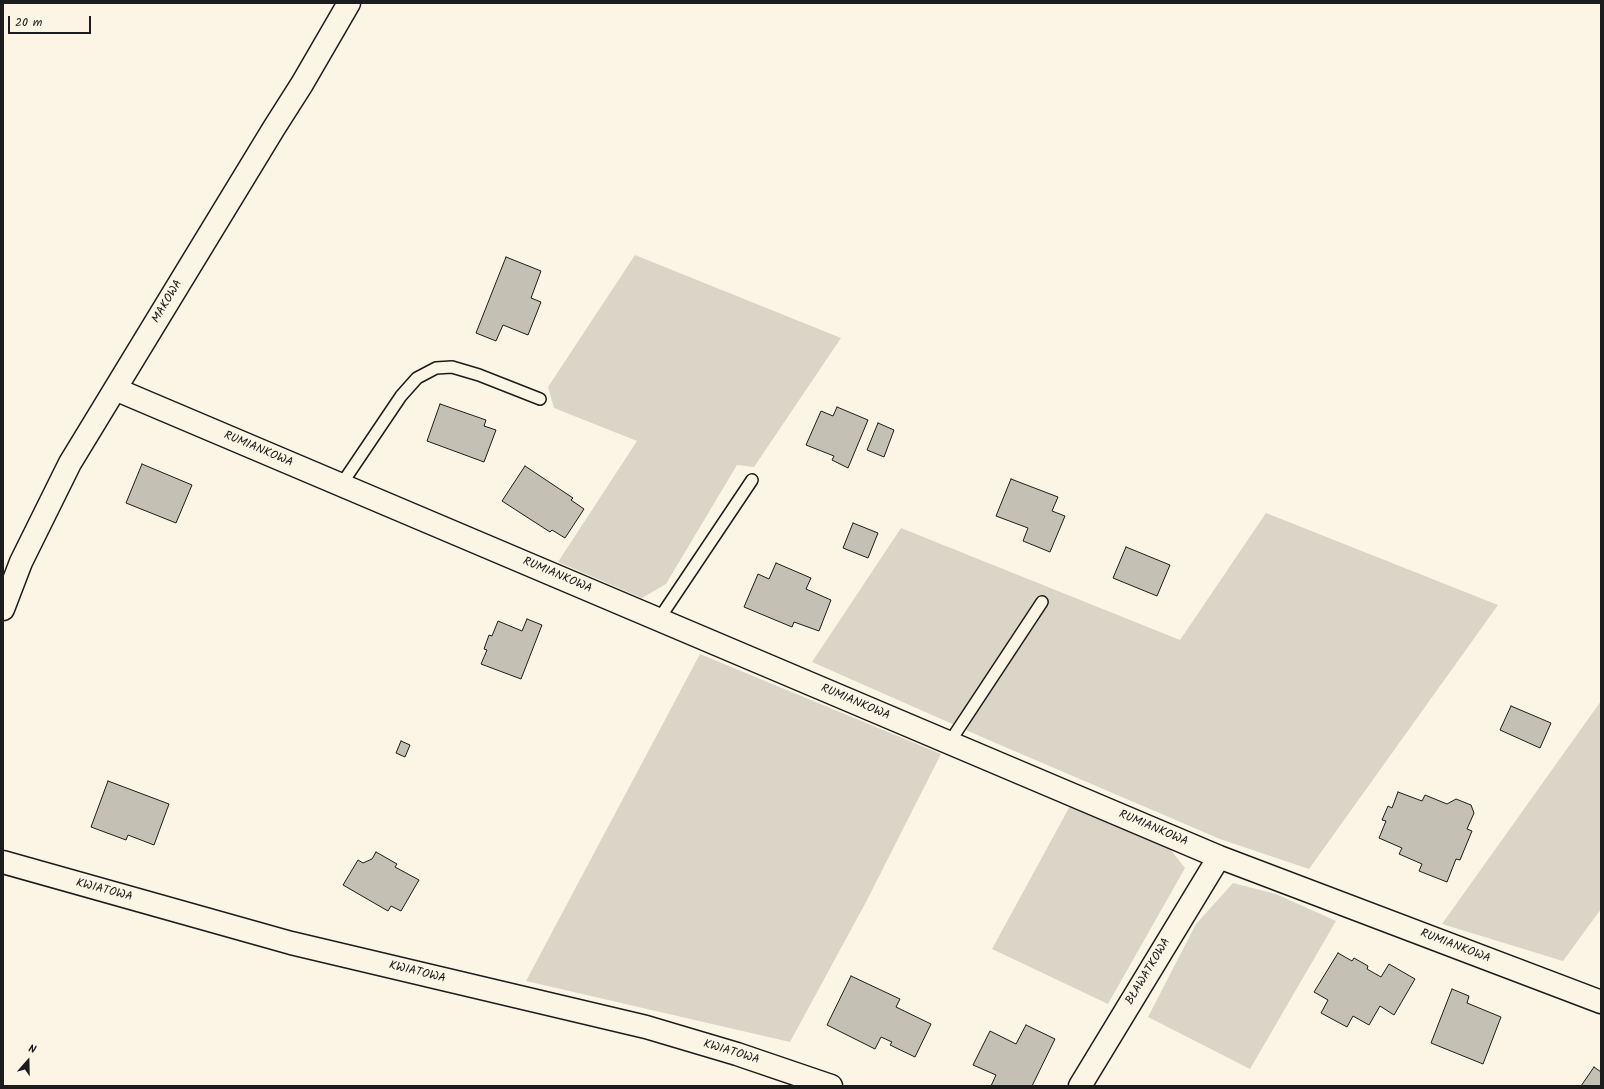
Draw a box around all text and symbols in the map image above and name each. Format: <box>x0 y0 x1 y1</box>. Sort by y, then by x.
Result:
scale bar <box>10 8 93 34</box>
text: 20 m <box>15 13 42 32</box>
street label: MAKOWA <box>149 278 187 326</box>
street label: RUMIANKOWA <box>221 429 295 471</box>
street label: RUMIANKOWA <box>520 555 594 597</box>
street label: RUMIANKOWA <box>818 682 892 724</box>
street label: RUMIANKOWA <box>1116 808 1190 850</box>
street label: KWIATOWA <box>74 877 134 905</box>
street label: RUMIANKOWA <box>1418 927 1492 967</box>
street label: BŁAWATKOWA <box>1123 936 1175 1008</box>
street label: KWIATOWA <box>387 959 447 987</box>
street label: KWIATOWA <box>701 1038 761 1068</box>
text: N <box>26 1040 38 1059</box>
north arrow <box>8 1041 48 1081</box>

